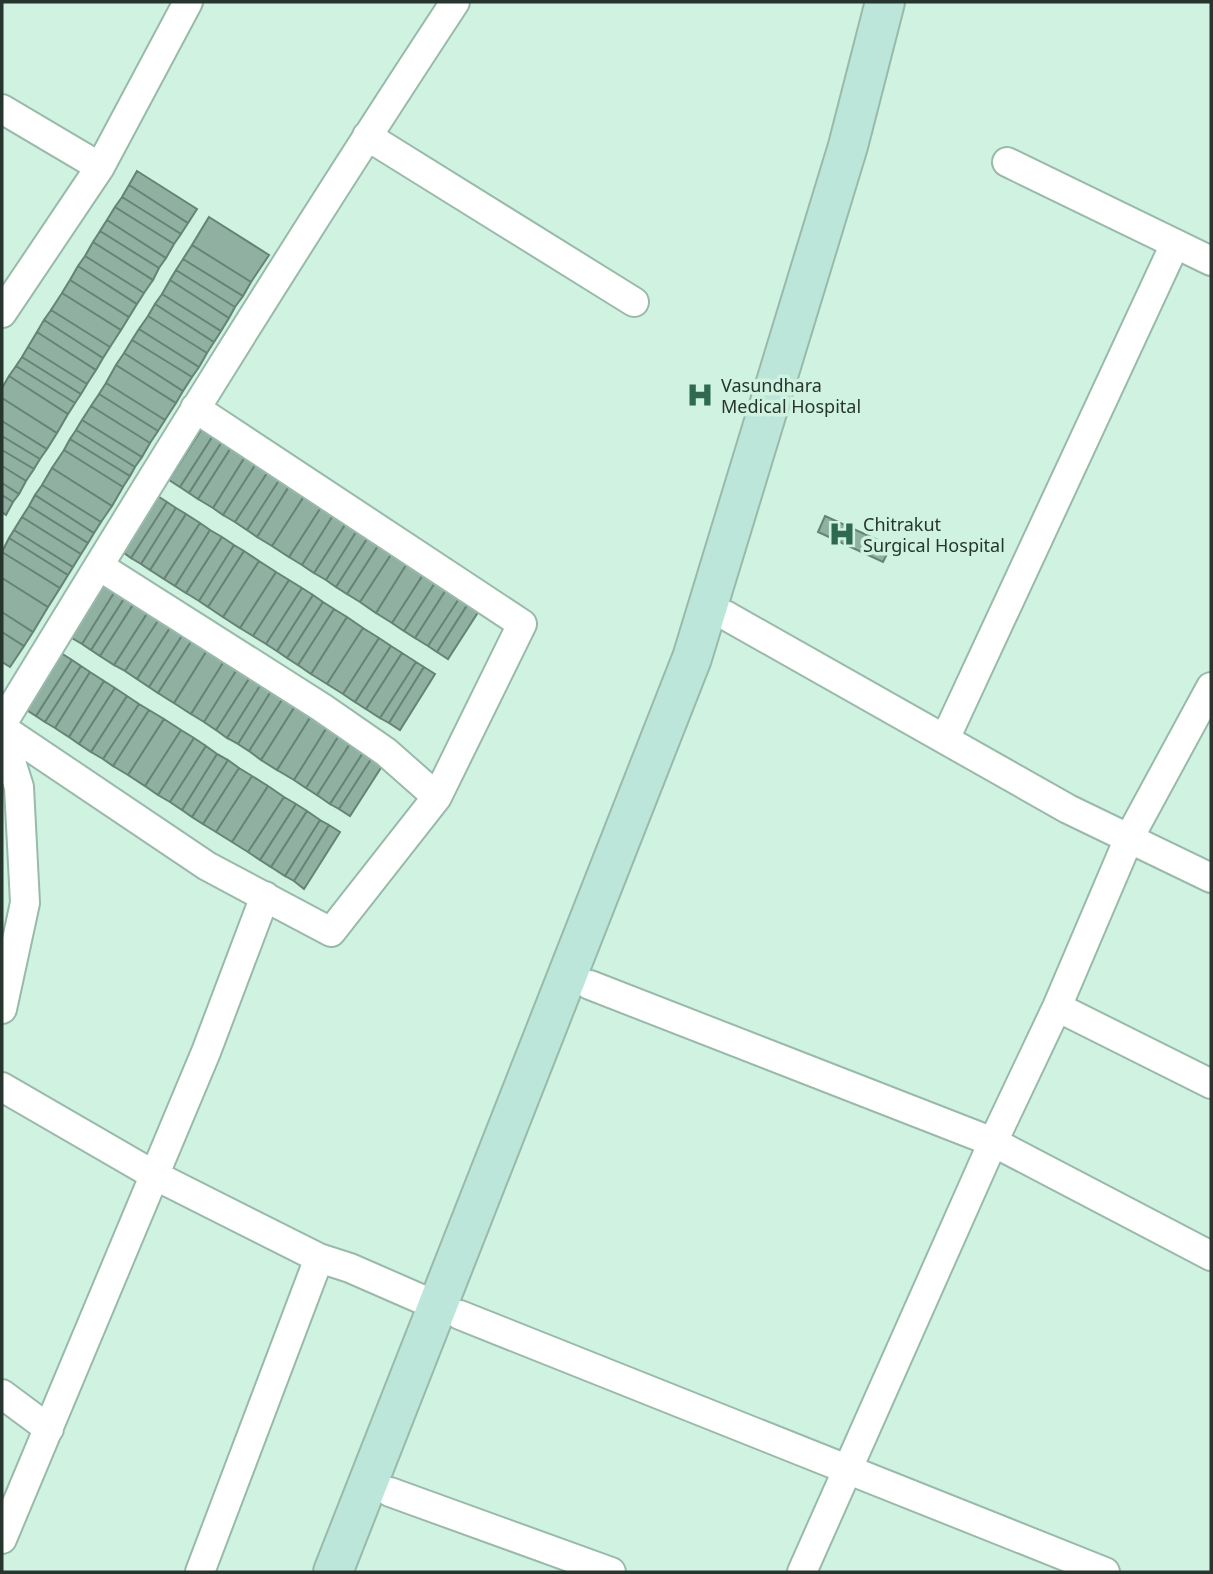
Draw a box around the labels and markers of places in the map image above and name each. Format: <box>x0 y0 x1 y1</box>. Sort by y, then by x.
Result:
place label: Vasundhara Medical Hospital <box>721 373 861 418</box>
hospital icon: Vasundhara Medical Hospital <box>685 380 715 410</box>
place label: Chitrakut Surgical Hospital <box>863 512 1005 557</box>
hospital icon: Chitrakut Surgical Hospital <box>827 519 857 549</box>

